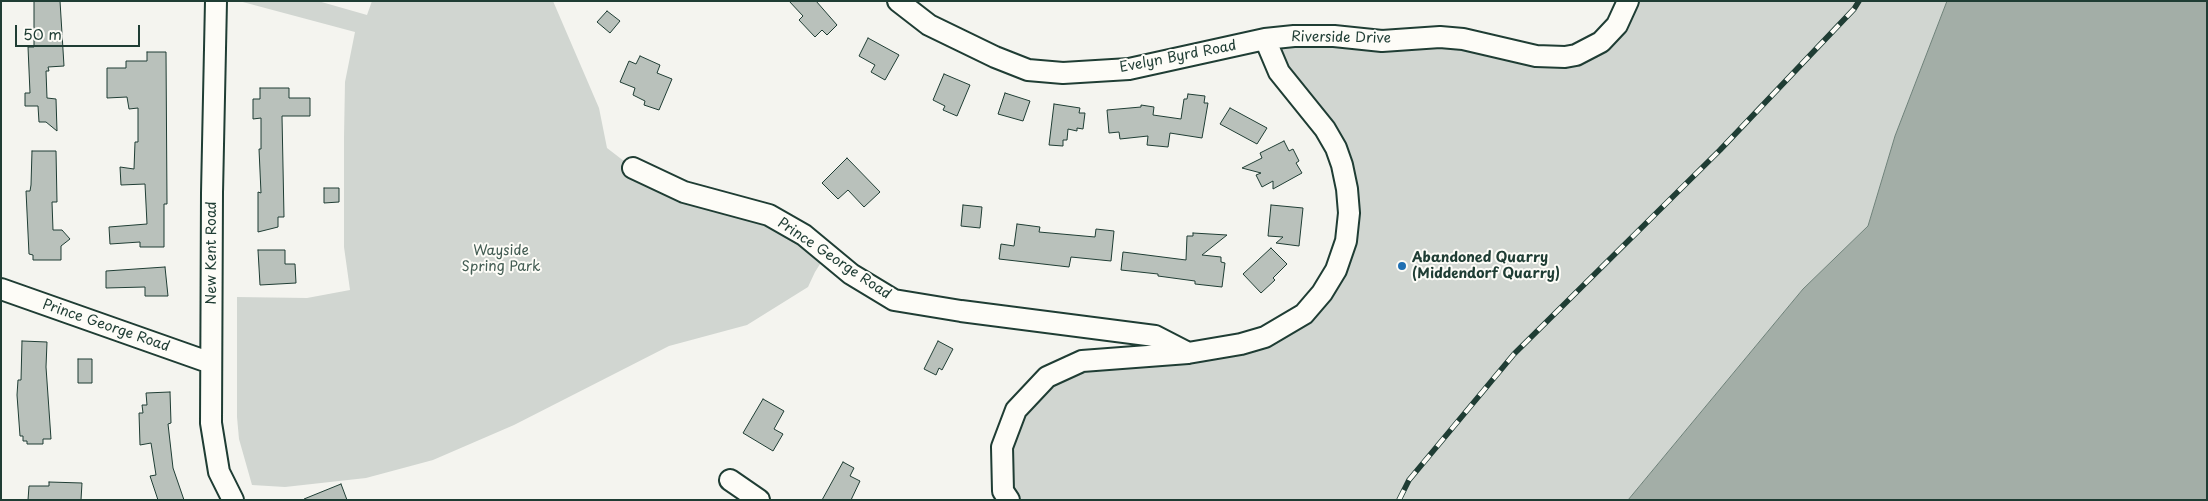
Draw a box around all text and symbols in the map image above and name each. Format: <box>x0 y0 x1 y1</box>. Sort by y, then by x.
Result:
scale bar <box>18 15 142 47</box>
text: 50 m <box>23 22 62 45</box>
street label: Riverside Drive <box>1291 29 1391 47</box>
street label: Evelyn Byrd Road <box>1118 37 1238 77</box>
street label: New Kent Road <box>204 201 220 305</box>
street label: Prince George Road <box>774 215 894 303</box>
park label: Wayside Spring Park <box>461 243 541 276</box>
place label: Abandoned Quarry (Middendorf Quarry) <box>1412 250 1560 282</box>
marker: Abandoned Quarry (Middendorf Quarry) <box>1396 260 1408 272</box>
street label: Prince George Road <box>40 296 172 356</box>

